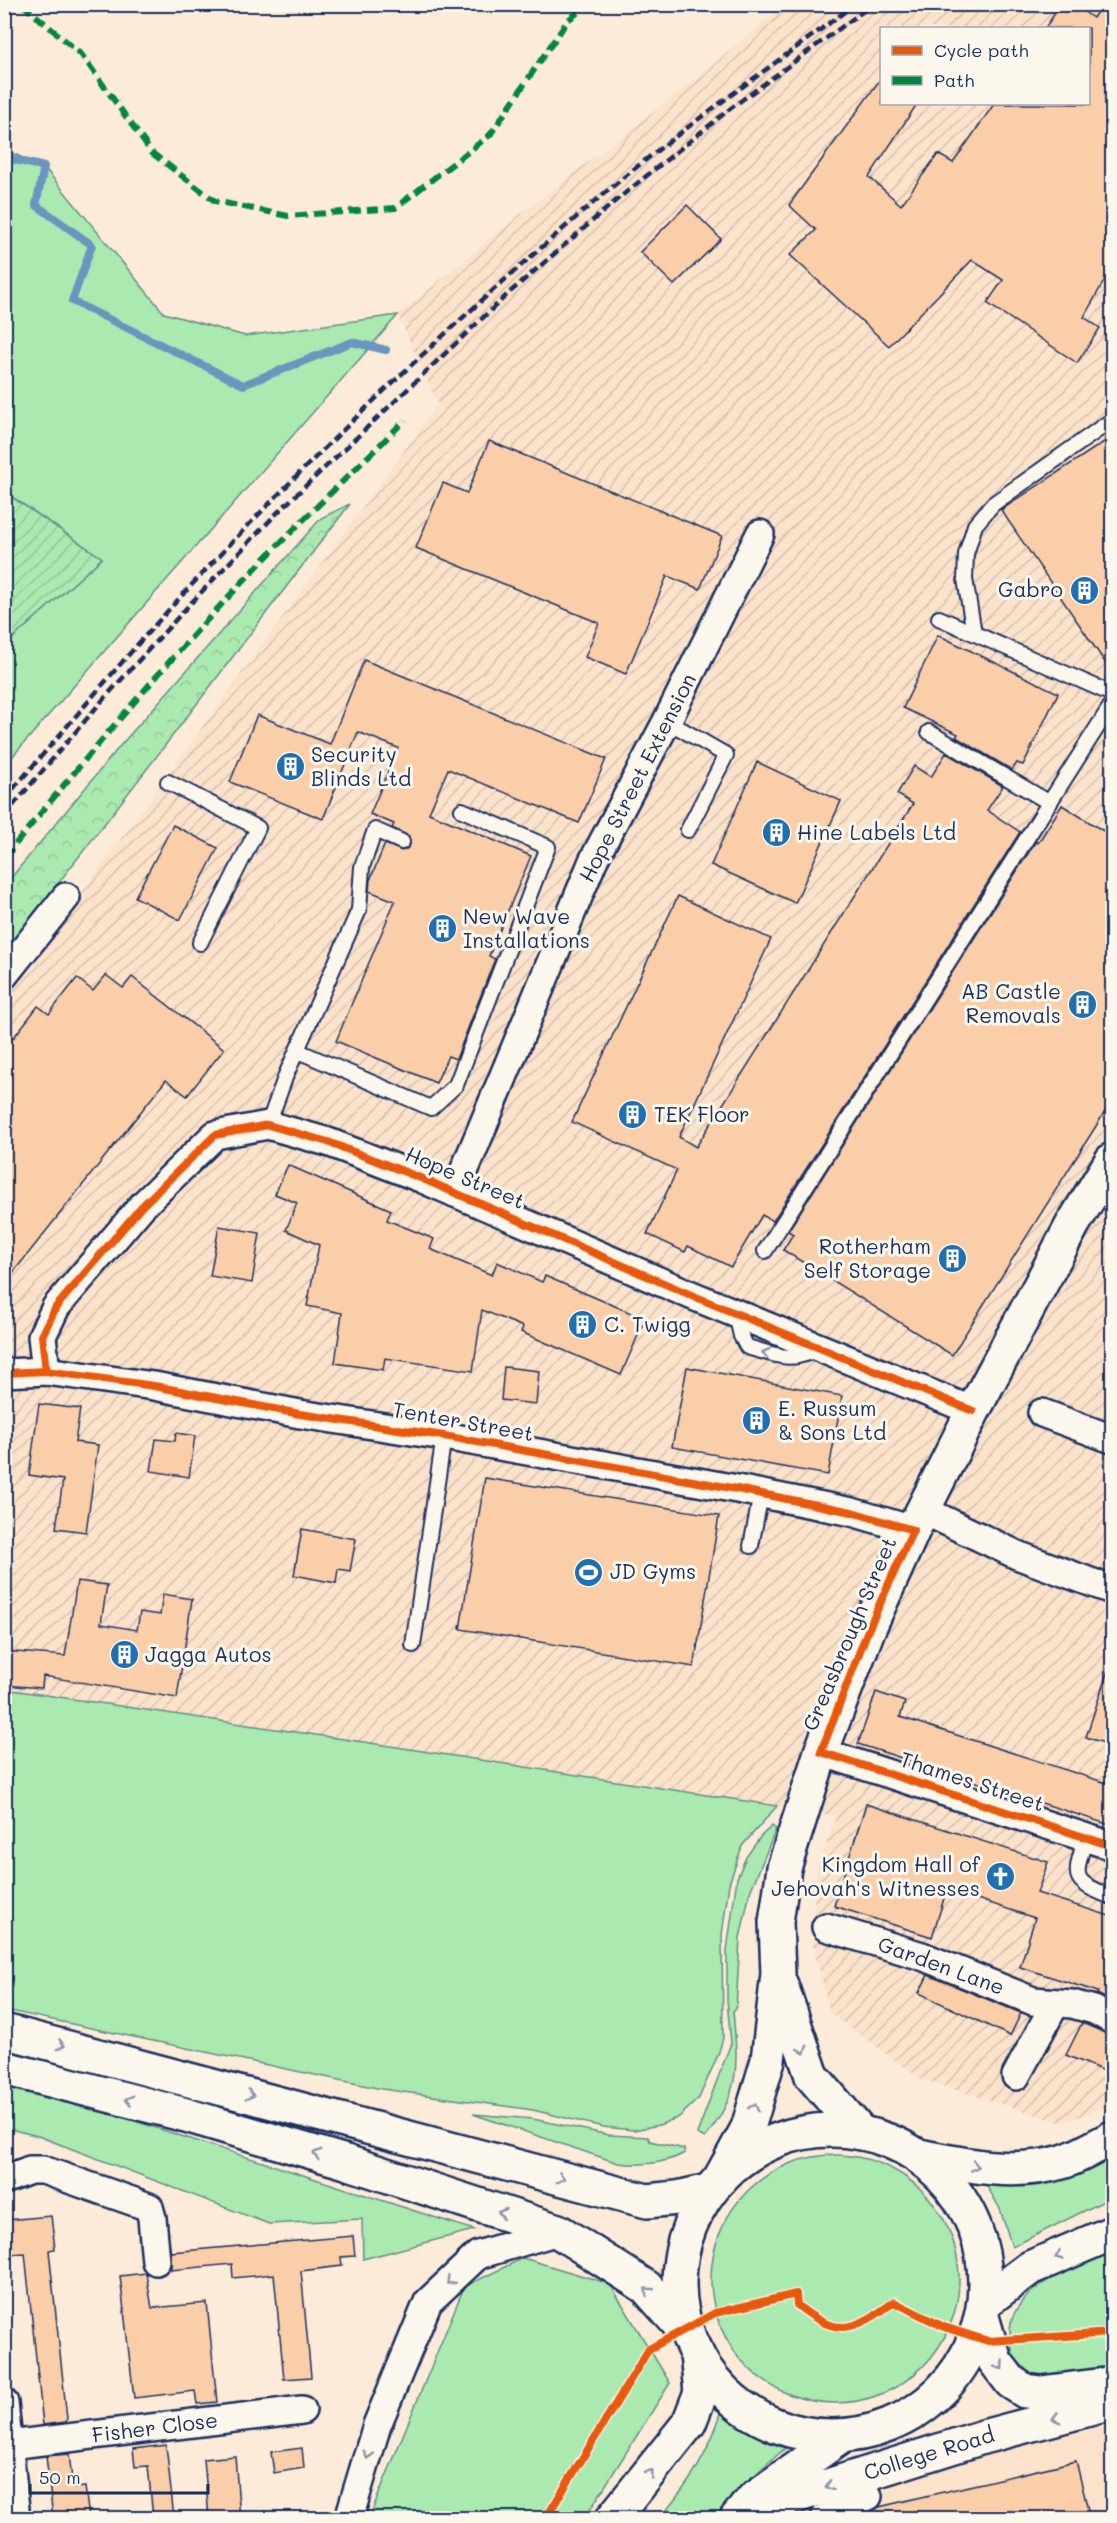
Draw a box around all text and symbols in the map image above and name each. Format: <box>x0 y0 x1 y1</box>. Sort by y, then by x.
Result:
legend <box>880 27 1090 105</box>
text: Cycle path <box>934 38 1029 62</box>
text: Path <box>934 68 974 92</box>
building icon: Gabro <box>1068 574 1100 606</box>
place label: Gabro <box>998 575 1063 602</box>
street label: Hope Street Extension <box>572 668 701 886</box>
place label: Security Blinds Ltd <box>311 740 411 791</box>
building icon: Security Blinds Ltd <box>274 751 306 783</box>
building icon: Hine Labels Ltd <box>760 817 792 849</box>
place label: Hine Labels Ltd <box>797 818 956 845</box>
place label: New Wave Installations <box>463 902 590 953</box>
building icon: New Wave Installations <box>426 913 458 945</box>
place label: AB Castle Removals <box>961 977 1061 1028</box>
building icon: AB Castle Removals <box>1066 988 1098 1020</box>
building icon: TEK Floor <box>617 1099 649 1131</box>
place label: TEK Floor <box>654 1100 750 1127</box>
street label: Hope Street <box>402 1139 529 1214</box>
place label: Rotherham Self Storage <box>804 1232 931 1283</box>
building icon: Rotherham Self Storage <box>936 1243 968 1275</box>
building icon: C. Twigg <box>567 1309 599 1341</box>
place label: C. Twigg <box>604 1310 691 1337</box>
one-way arrow <box>762 1347 772 1360</box>
place label: E. Russum & Sons Ltd <box>778 1394 886 1445</box>
street label: Tenter Street <box>391 1395 536 1446</box>
building icon: E. Russum & Sons Ltd <box>741 1405 773 1437</box>
street label: Greasbrough Street <box>796 1532 902 1734</box>
sports icon: JD Gyms <box>573 1556 605 1588</box>
place label: JD Gyms <box>610 1557 696 1584</box>
building icon: Jagga Autos <box>108 1639 140 1671</box>
place label: Jagga Autos <box>145 1640 272 1667</box>
street label: Thames Street <box>897 1745 1048 1817</box>
place label: Kingdom Hall of Jehovah's Witnesses <box>771 1850 981 1901</box>
church icon: Kingdom Hall of Jehovah's Witnesses <box>985 1861 1017 1893</box>
street label: Garden Lane <box>875 1929 1008 2000</box>
one-way arrow <box>56 2037 66 2050</box>
one-way arrow <box>796 2044 808 2055</box>
one-way arrow <box>244 2088 255 2100</box>
one-way arrow <box>124 2095 134 2108</box>
one-way arrow <box>747 2102 759 2113</box>
one-way arrow <box>312 2149 323 2161</box>
one-way arrow <box>969 2159 979 2172</box>
one-way arrow <box>555 2171 566 2183</box>
one-way arrow <box>497 2208 508 2221</box>
one-way arrow <box>1054 2249 1065 2261</box>
one-way arrow <box>447 2274 457 2285</box>
one-way arrow <box>644 2287 655 2298</box>
one-way arrow <box>993 2360 1004 2371</box>
street label: Fisher Close <box>90 2405 219 2448</box>
one-way arrow <box>1051 2410 1061 2423</box>
street label: College Road <box>860 2420 997 2485</box>
one-way arrow <box>363 2449 375 2460</box>
scale bar <box>30 2457 208 2495</box>
text: 50 m <box>39 2465 81 2489</box>
one-way arrow <box>642 2469 653 2480</box>
one-way arrow <box>824 2478 835 2491</box>

